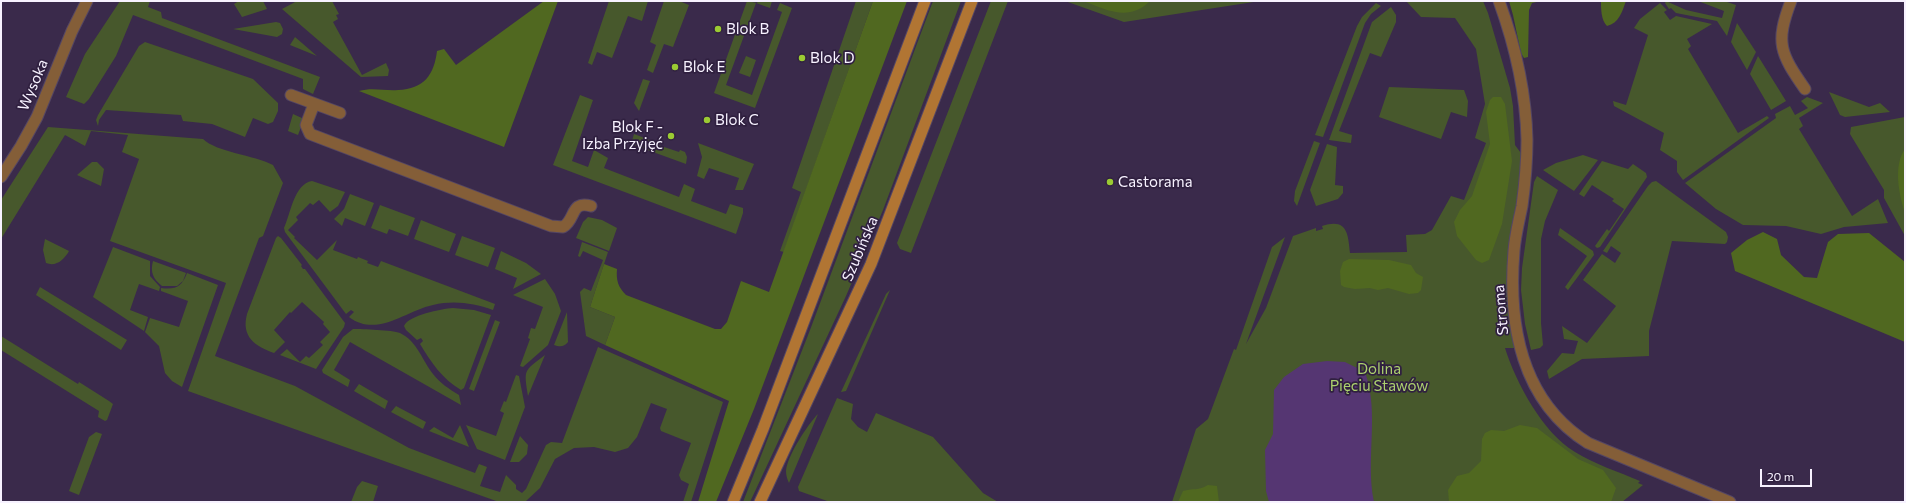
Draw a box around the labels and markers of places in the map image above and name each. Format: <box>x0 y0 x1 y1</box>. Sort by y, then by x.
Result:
place label: Blok B <box>726 20 769 38</box>
marker: Blok B <box>713 24 723 34</box>
place label: Blok D <box>810 49 855 67</box>
marker: Blok D <box>797 53 807 63</box>
place label: Blok E <box>683 58 725 76</box>
marker: Blok E <box>670 62 680 72</box>
place label: Blok C <box>715 111 759 129</box>
marker: Blok C <box>702 115 712 125</box>
place label: Blok F - Izba Przyjęć <box>582 118 663 153</box>
marker: Blok F - Izba Przyjęć <box>666 131 676 141</box>
place label: Castorama <box>1118 173 1193 191</box>
marker: Castorama <box>1105 177 1115 187</box>

